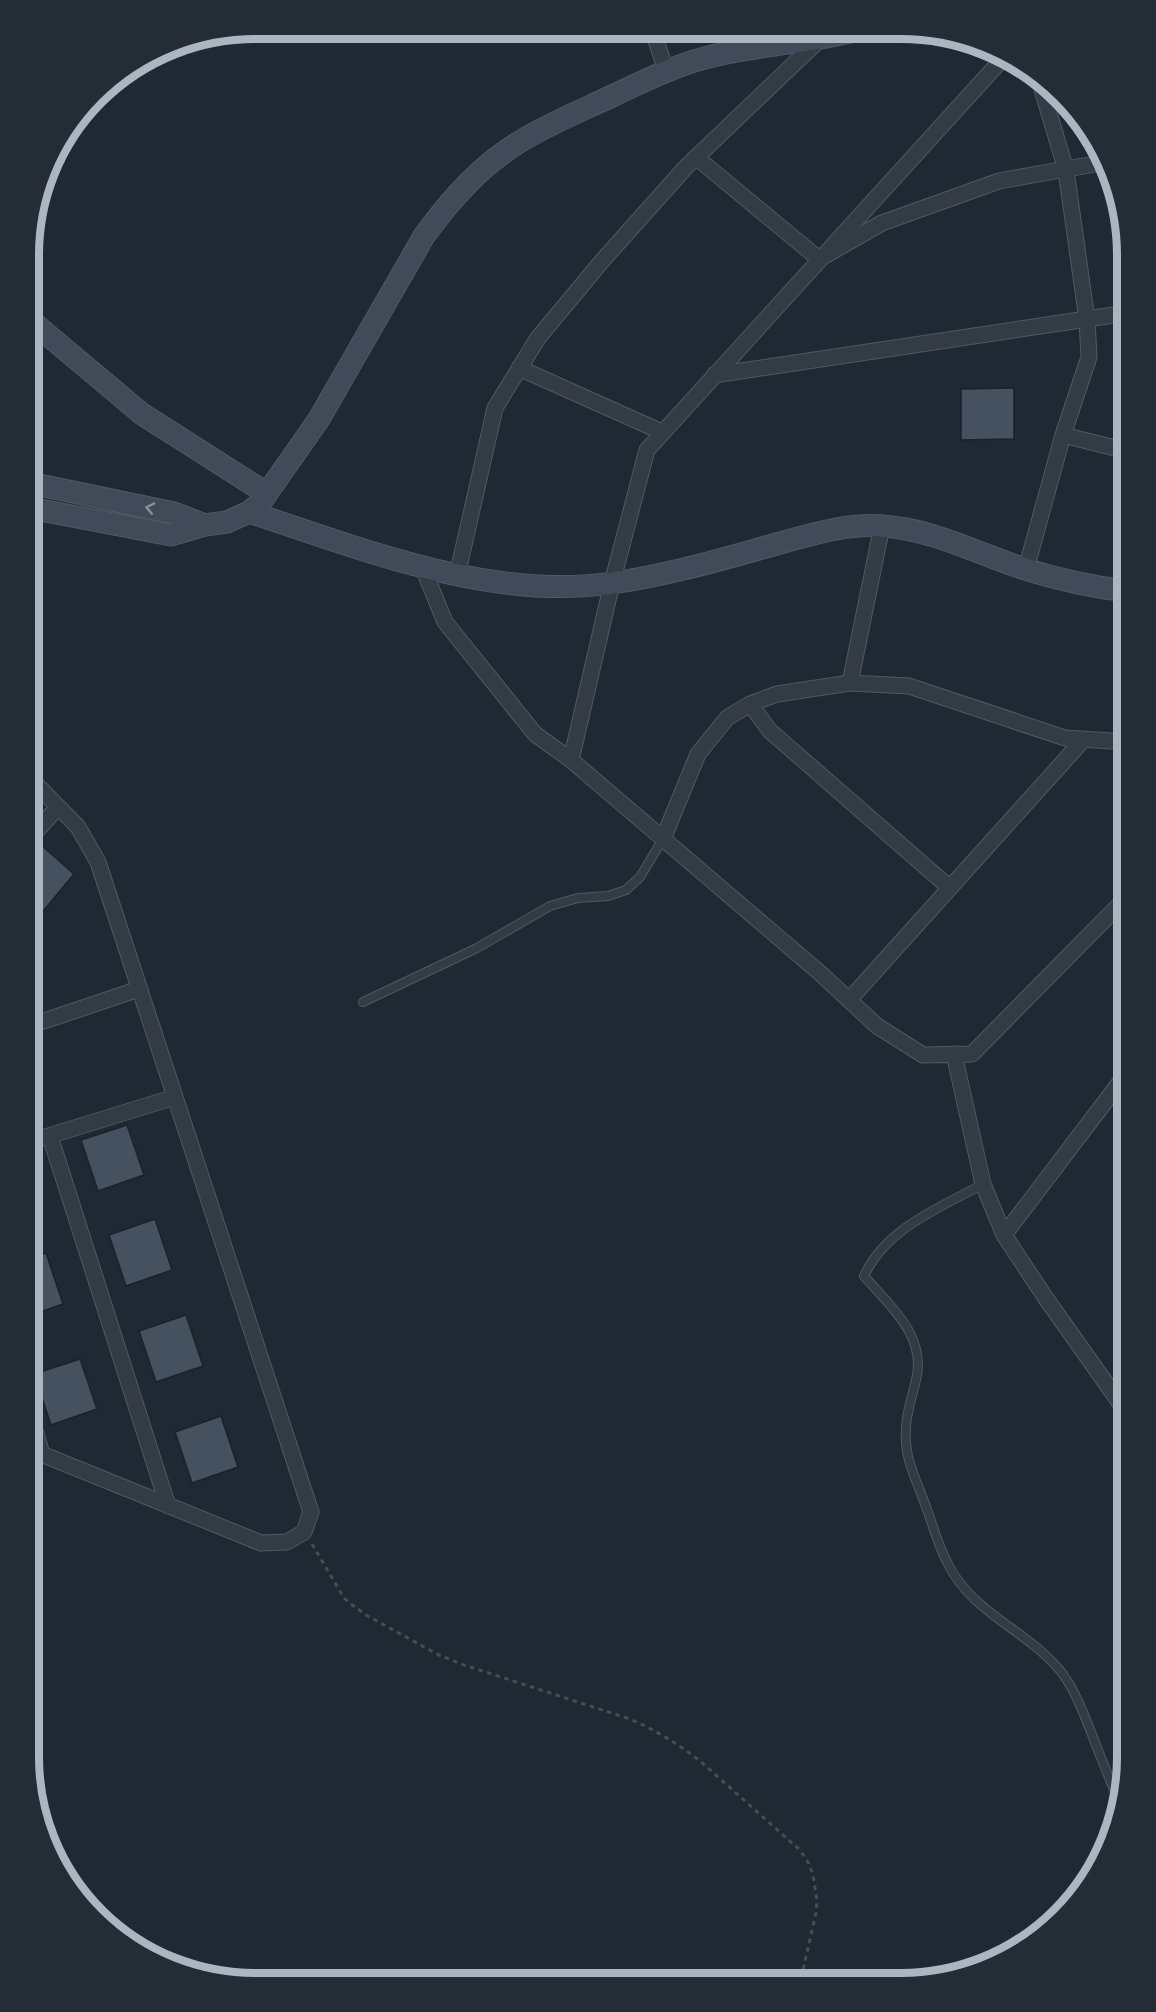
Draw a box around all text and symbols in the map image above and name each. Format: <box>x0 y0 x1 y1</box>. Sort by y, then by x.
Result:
one-way arrow <box>145 502 155 515</box>

